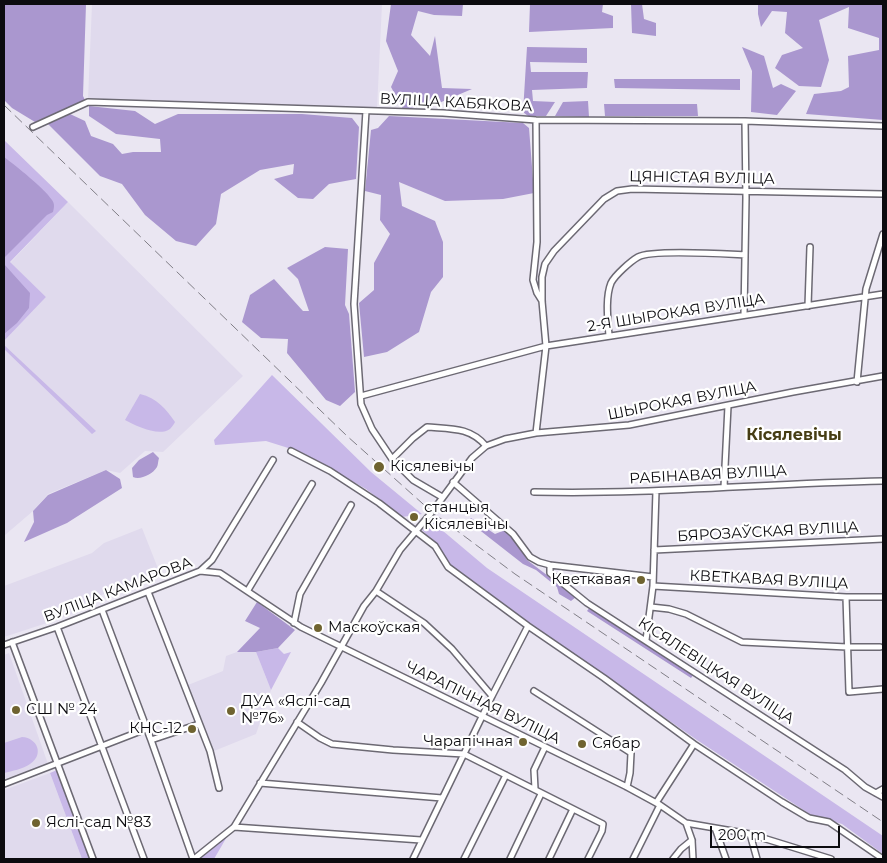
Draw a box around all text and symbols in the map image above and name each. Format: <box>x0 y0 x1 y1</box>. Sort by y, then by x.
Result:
street label: ВУЛІЦА КАБЯКОВА <box>379 90 533 116</box>
street label: ЦЯНІСТАЯ ВУЛІЦА <box>629 168 775 188</box>
street label: 2-Я ШЫРОКАЯ ВУЛІЦА <box>586 290 766 336</box>
street label: ШЫРОКАЯ ВУЛІЦА <box>606 378 758 424</box>
district label: Кісялевічы <box>746 425 842 445</box>
place label: Кісялевічы <box>390 458 474 476</box>
marker: Кісялевічы <box>372 460 386 474</box>
street label: РАБІНАВАЯ ВУЛІЦА <box>629 462 787 488</box>
place label: станцыя Кісялевічы <box>424 499 508 534</box>
marker: станцыя Кісялевічы <box>408 511 420 523</box>
street label: БЯРОЗАЎСКАЯ ВУЛІЦА <box>677 518 859 546</box>
street label: ВУЛІЦА КАМАРОВА <box>41 553 195 627</box>
street label: КВЕТКАВАЯ ВУЛІЦА <box>689 567 849 593</box>
place label: Кветкавая <box>551 571 631 589</box>
marker: Кветкавая <box>635 574 647 586</box>
street label: КІСЯЛЕВІЦКАЯ ВУЛІЦА <box>635 614 797 728</box>
place label: Маскоўская <box>328 619 420 637</box>
marker: Маскоўская <box>312 622 324 634</box>
street label: ЧАРАПІЧНАЯ ВУЛІЦА <box>403 658 563 748</box>
place label: ДУА «Яслі-сад №76» <box>241 693 350 728</box>
place label: СШ № 24 <box>26 701 97 719</box>
marker: СШ № 24 <box>10 704 22 716</box>
marker: ДУА «Яслі-сад №76» <box>225 705 237 717</box>
place label: КНС-12 <box>129 720 182 738</box>
marker: КНС-12 <box>186 723 198 735</box>
place label: Чарапічная <box>423 733 513 751</box>
place label: Сябар <box>592 735 640 753</box>
marker: Чарапічная <box>517 736 529 748</box>
marker: Сябар <box>576 738 588 750</box>
place label: Яслі-сад №83 <box>46 814 152 832</box>
scale bar <box>712 816 842 848</box>
marker: Яслі-сад №83 <box>30 817 42 829</box>
text: 200 m <box>718 825 766 844</box>

